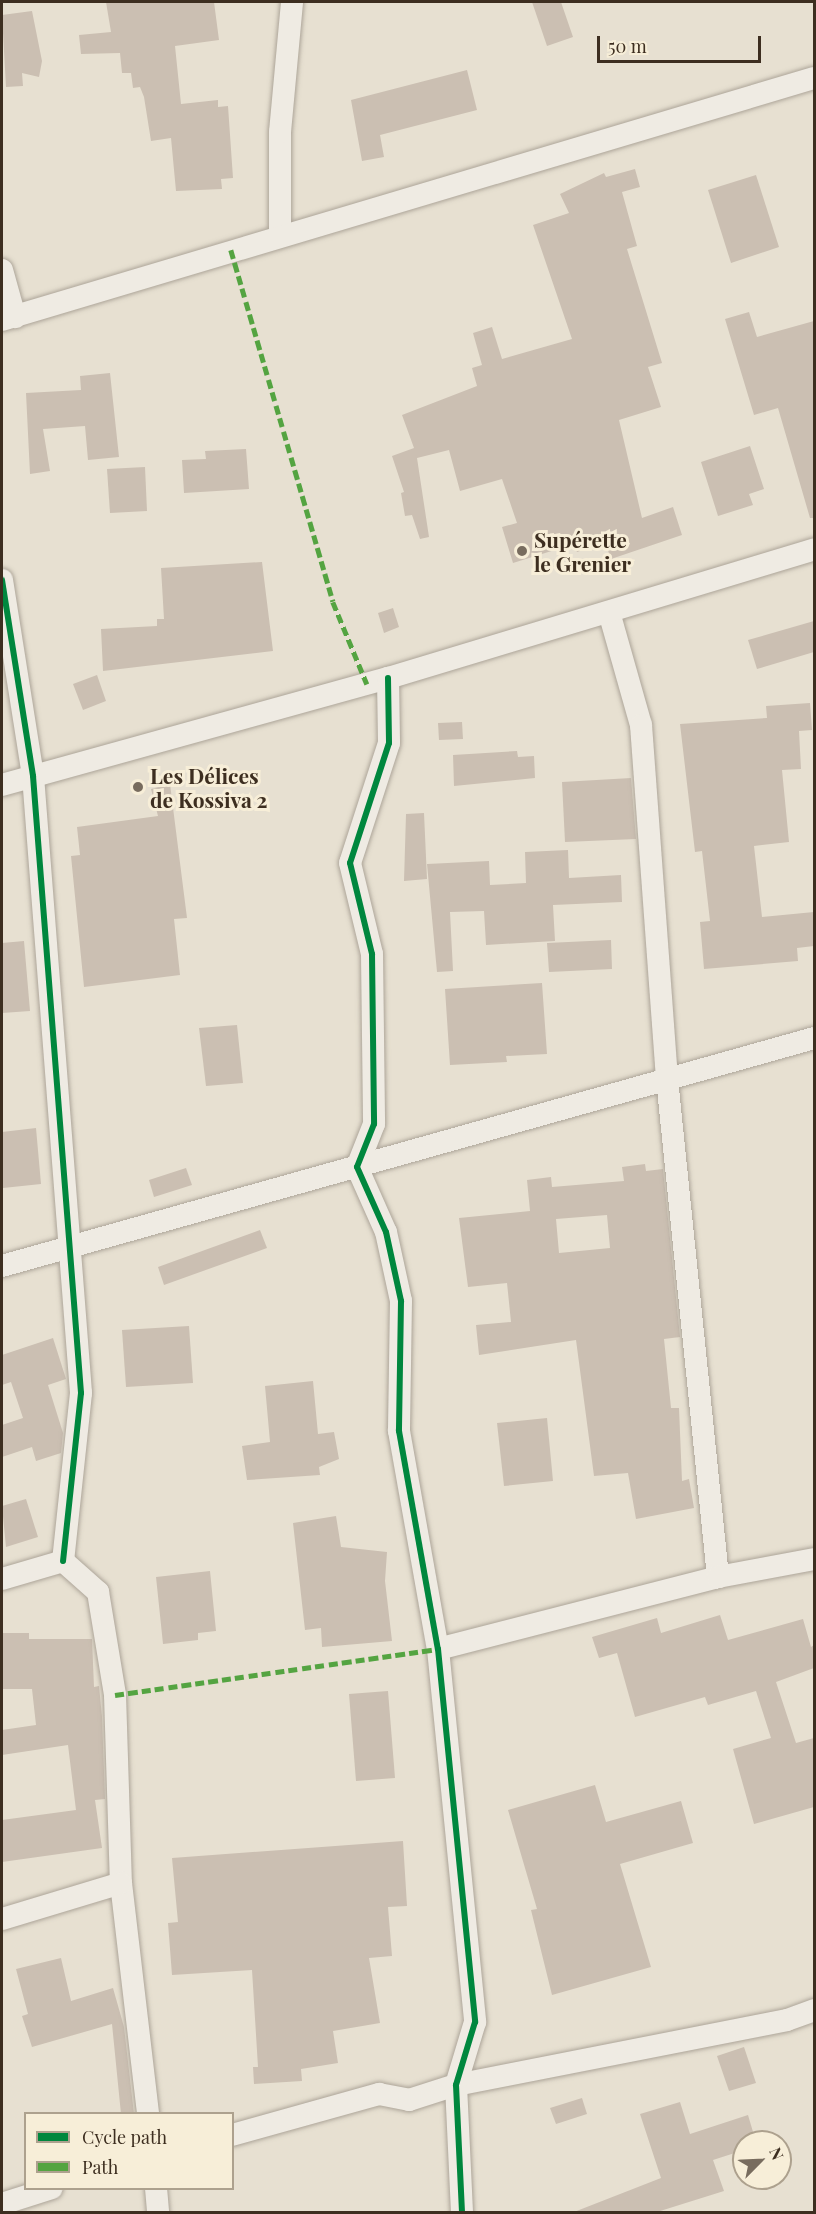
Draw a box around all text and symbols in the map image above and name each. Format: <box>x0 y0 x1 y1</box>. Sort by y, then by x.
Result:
scale bar <box>600 24 764 62</box>
text: 50 m <box>608 34 647 58</box>
place label: Supérette le Grenier <box>534 526 631 576</box>
marker: Supérette le Grenier <box>515 544 529 558</box>
place label: Les Délices de Kossiva 2 <box>150 762 268 812</box>
marker: Les Délices de Kossiva 2 <box>131 780 145 794</box>
legend <box>24 2112 234 2190</box>
text: Cycle path <box>82 2125 167 2149</box>
north arrow <box>732 2130 792 2190</box>
text: N <box>765 2144 789 2163</box>
text: Path <box>82 2155 118 2179</box>

